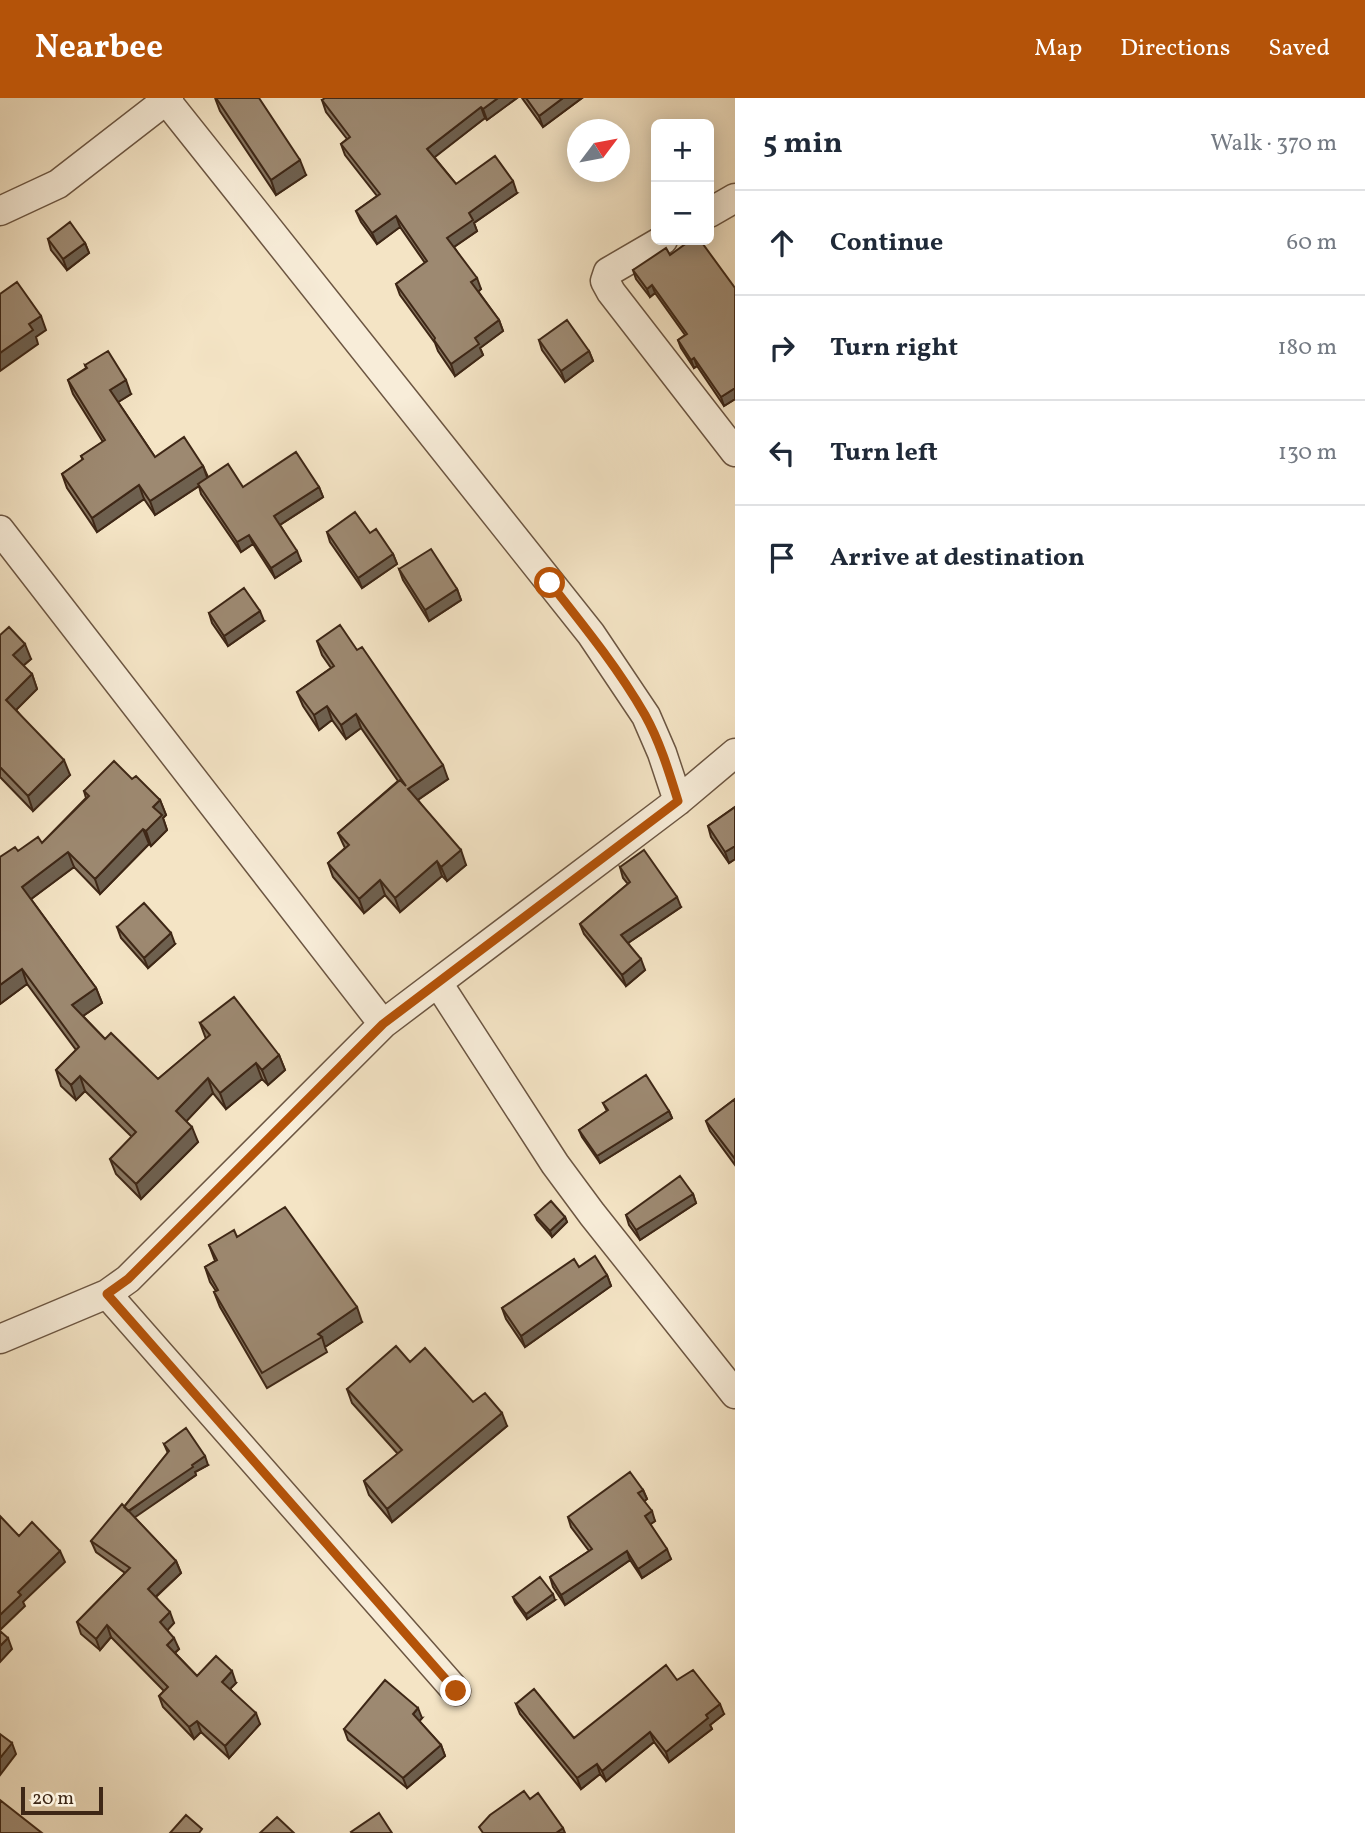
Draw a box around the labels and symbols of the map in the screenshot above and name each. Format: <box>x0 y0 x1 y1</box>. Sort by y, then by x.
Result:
north arrow <box>567 119 630 182</box>
route start <box>534 567 565 598</box>
route end <box>440 1675 471 1706</box>
scale bar <box>21 1784 103 1816</box>

